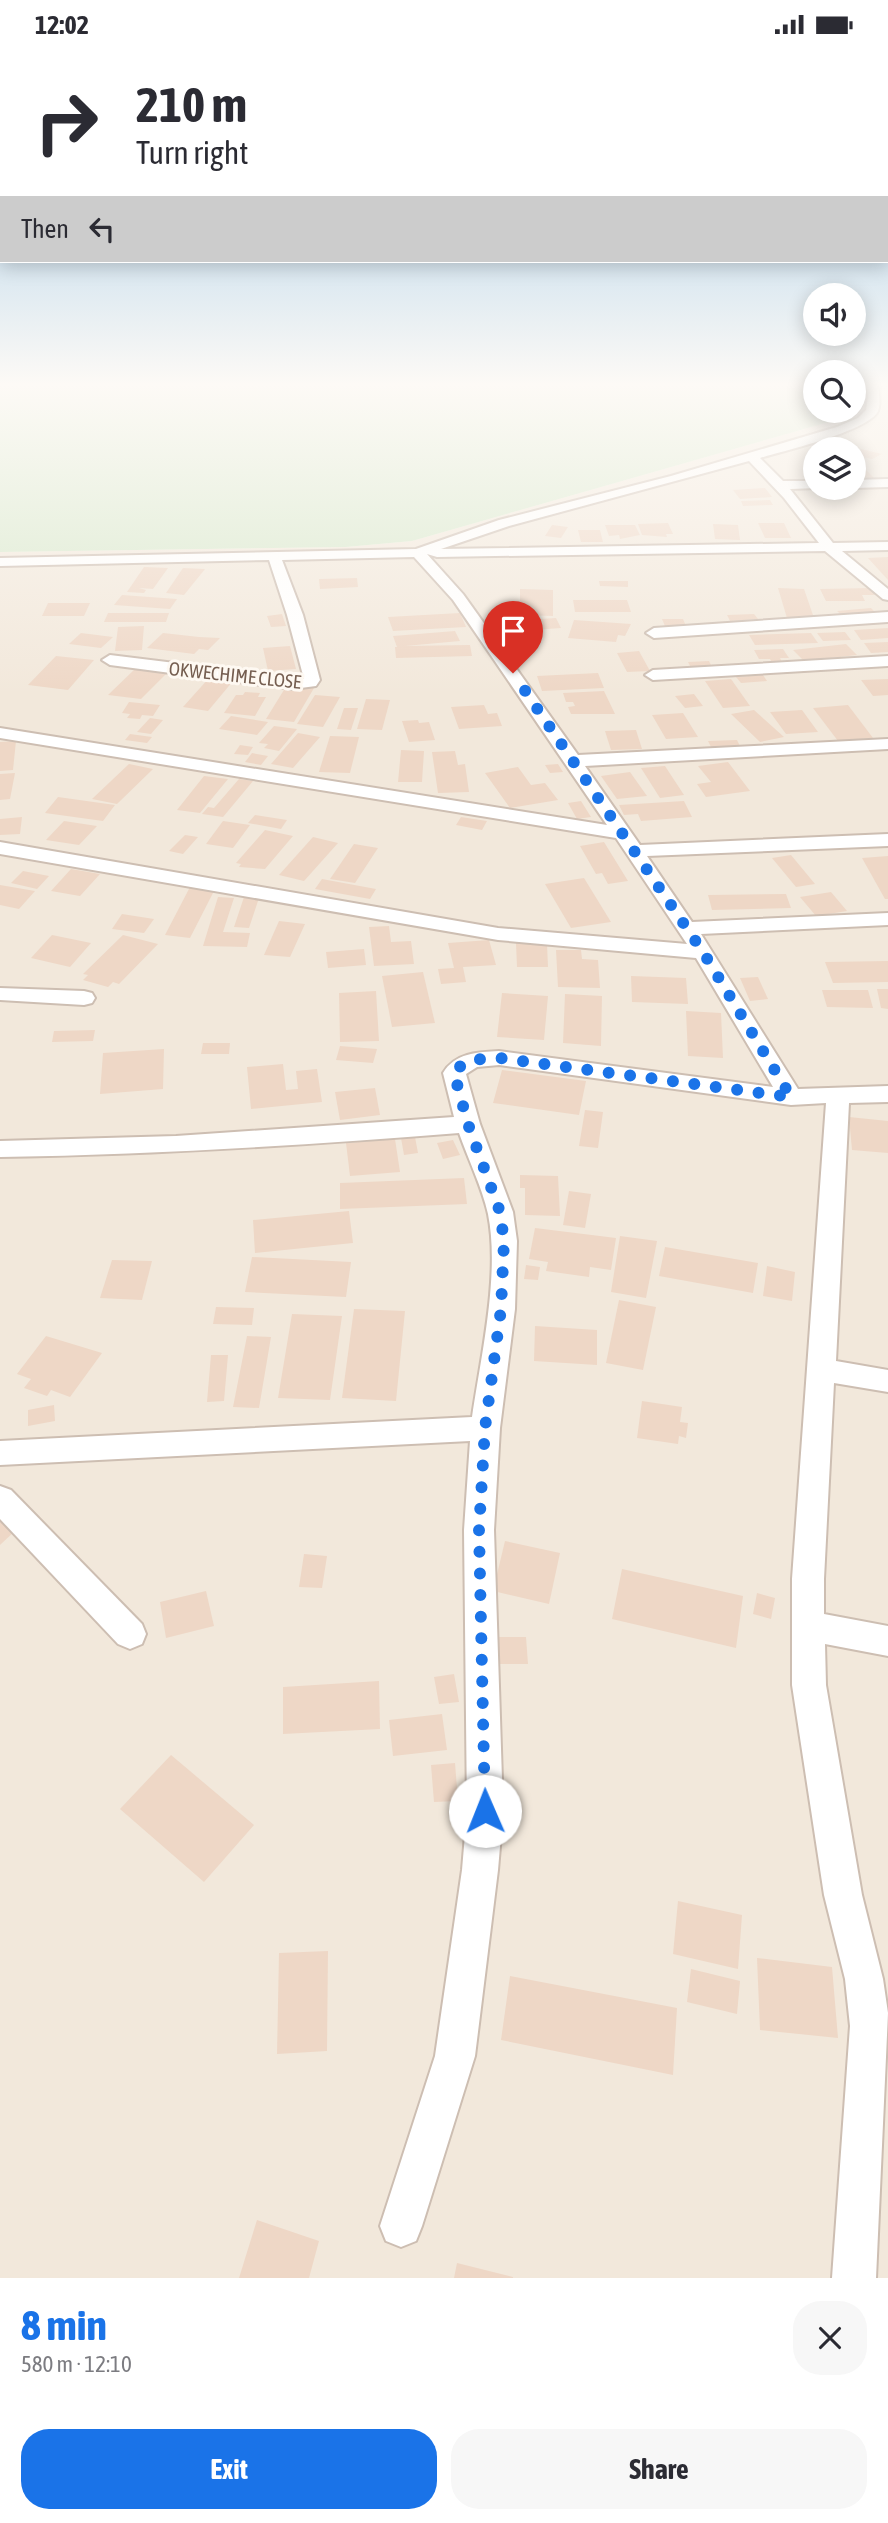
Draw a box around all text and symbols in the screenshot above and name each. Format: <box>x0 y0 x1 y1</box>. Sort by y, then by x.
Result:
text: 12:02 <box>35 10 89 40</box>
text: 210 m <box>136 76 247 132</box>
icon: right <box>21 77 112 168</box>
text: Turn right <box>136 134 249 171</box>
icon: left <box>83 210 121 248</box>
text: Then <box>21 214 69 244</box>
map controls <box>803 283 866 500</box>
button: sound <box>803 283 866 346</box>
button: search <box>803 360 866 423</box>
button: layers <box>803 437 866 500</box>
pin <box>483 601 543 673</box>
icon: arrive <box>494 612 532 650</box>
street label: OKWECHIME CLOSE <box>168 657 302 693</box>
position arrow <box>448 1774 522 1848</box>
text: 8 min <box>21 2301 107 2349</box>
button: close <box>793 2301 867 2375</box>
text: 580 m · 12:10 <box>21 2351 132 2377</box>
button: Exit <box>21 2429 437 2509</box>
button: Share <box>451 2429 867 2509</box>

